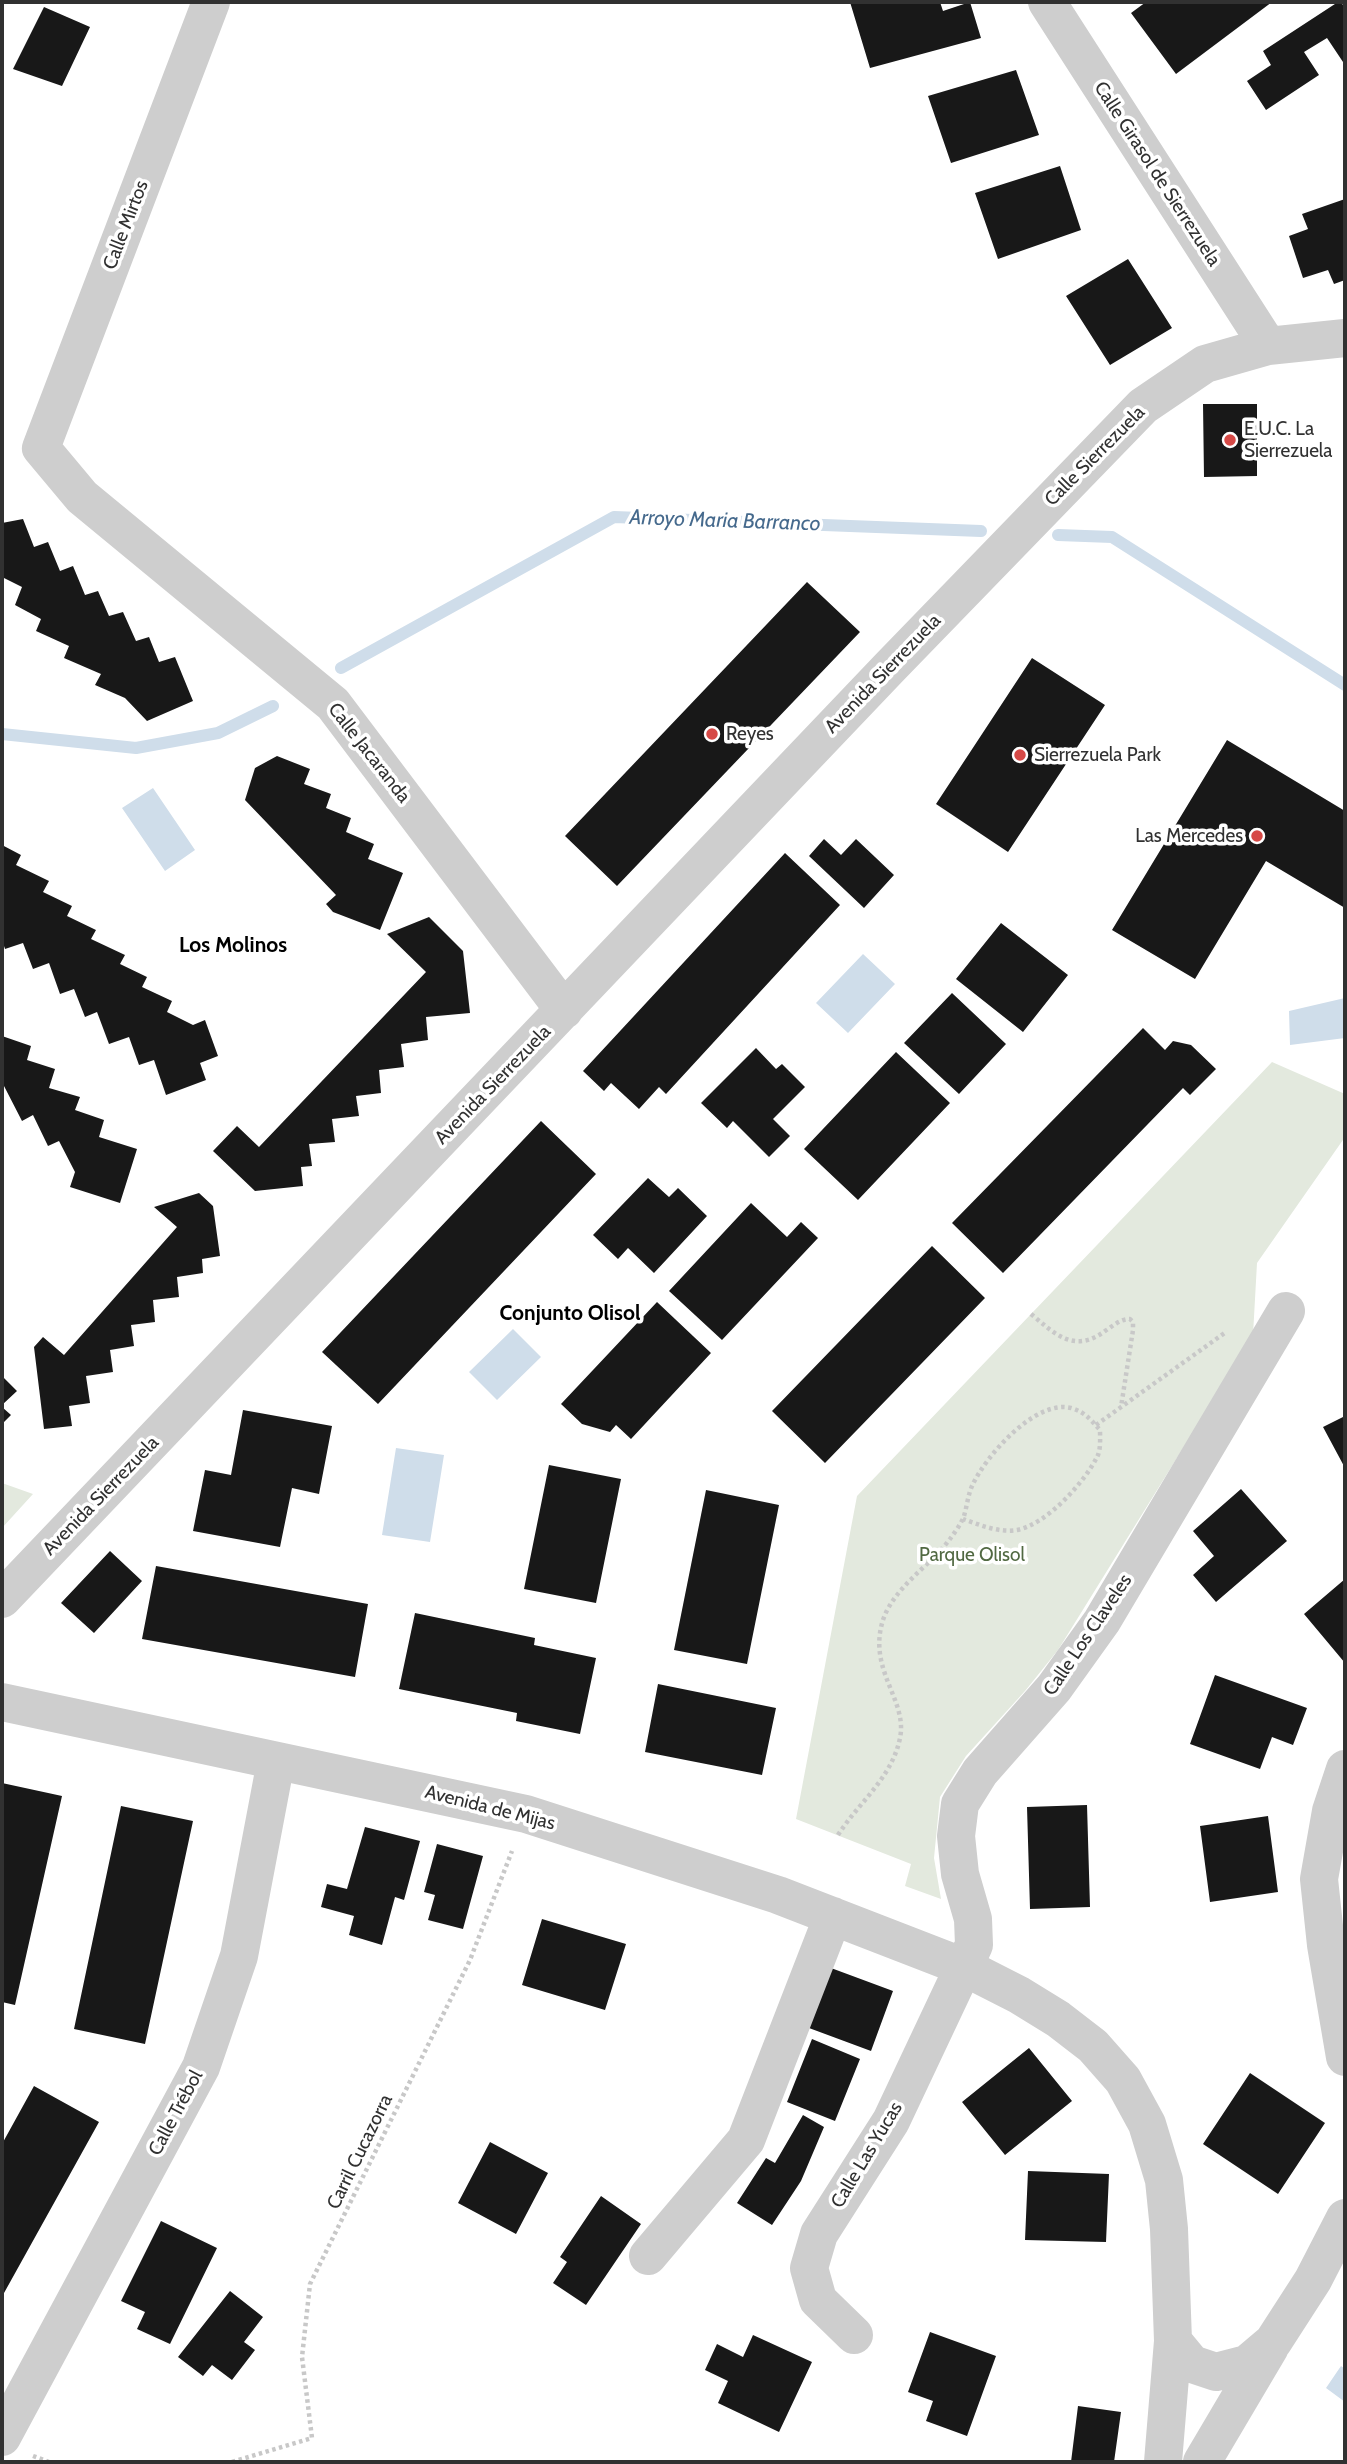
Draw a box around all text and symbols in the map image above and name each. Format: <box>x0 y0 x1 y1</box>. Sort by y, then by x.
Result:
street label: Calle Girasol de Sierrezuela <box>1089 77 1225 271</box>
street label: Calle Mirtos <box>99 177 153 273</box>
street label: Calle Sierrezuela <box>1040 401 1150 511</box>
place label: E.U.C. La Sierrezuela <box>1244 418 1332 462</box>
marker: E.U.C. La Sierrezuela <box>1222 432 1238 448</box>
water label: Arroyo Maria Barranco <box>629 505 821 537</box>
street label: Avenida Sierrezuela <box>820 610 946 738</box>
street label: Calle Jacaranda <box>323 699 415 807</box>
place label: Reyes <box>726 723 774 745</box>
marker: Reyes <box>704 726 720 742</box>
place label: Sierrezuela Park <box>1034 744 1161 766</box>
marker: Sierrezuela Park <box>1012 747 1028 763</box>
place label: Las Mercedes <box>1135 825 1243 847</box>
marker: Las Mercedes <box>1249 828 1265 844</box>
district label: Los Molinos <box>179 933 287 959</box>
street label: Avenida Sierrezuela <box>430 1021 556 1149</box>
district label: Conjunto Olisol <box>500 1301 640 1327</box>
street label: Avenida Sierrezuela <box>38 1432 164 1560</box>
park label: Parque Olisol <box>919 1544 1025 1566</box>
street label: Calle Los Claveles <box>1039 1570 1137 1700</box>
street label: Avenida de Mijas <box>423 1781 557 1835</box>
street label: Calle Trébol <box>144 2067 208 2159</box>
street label: Carril Cucazorra <box>322 2091 398 2213</box>
street label: Calle Las Yucas <box>826 2098 908 2212</box>

